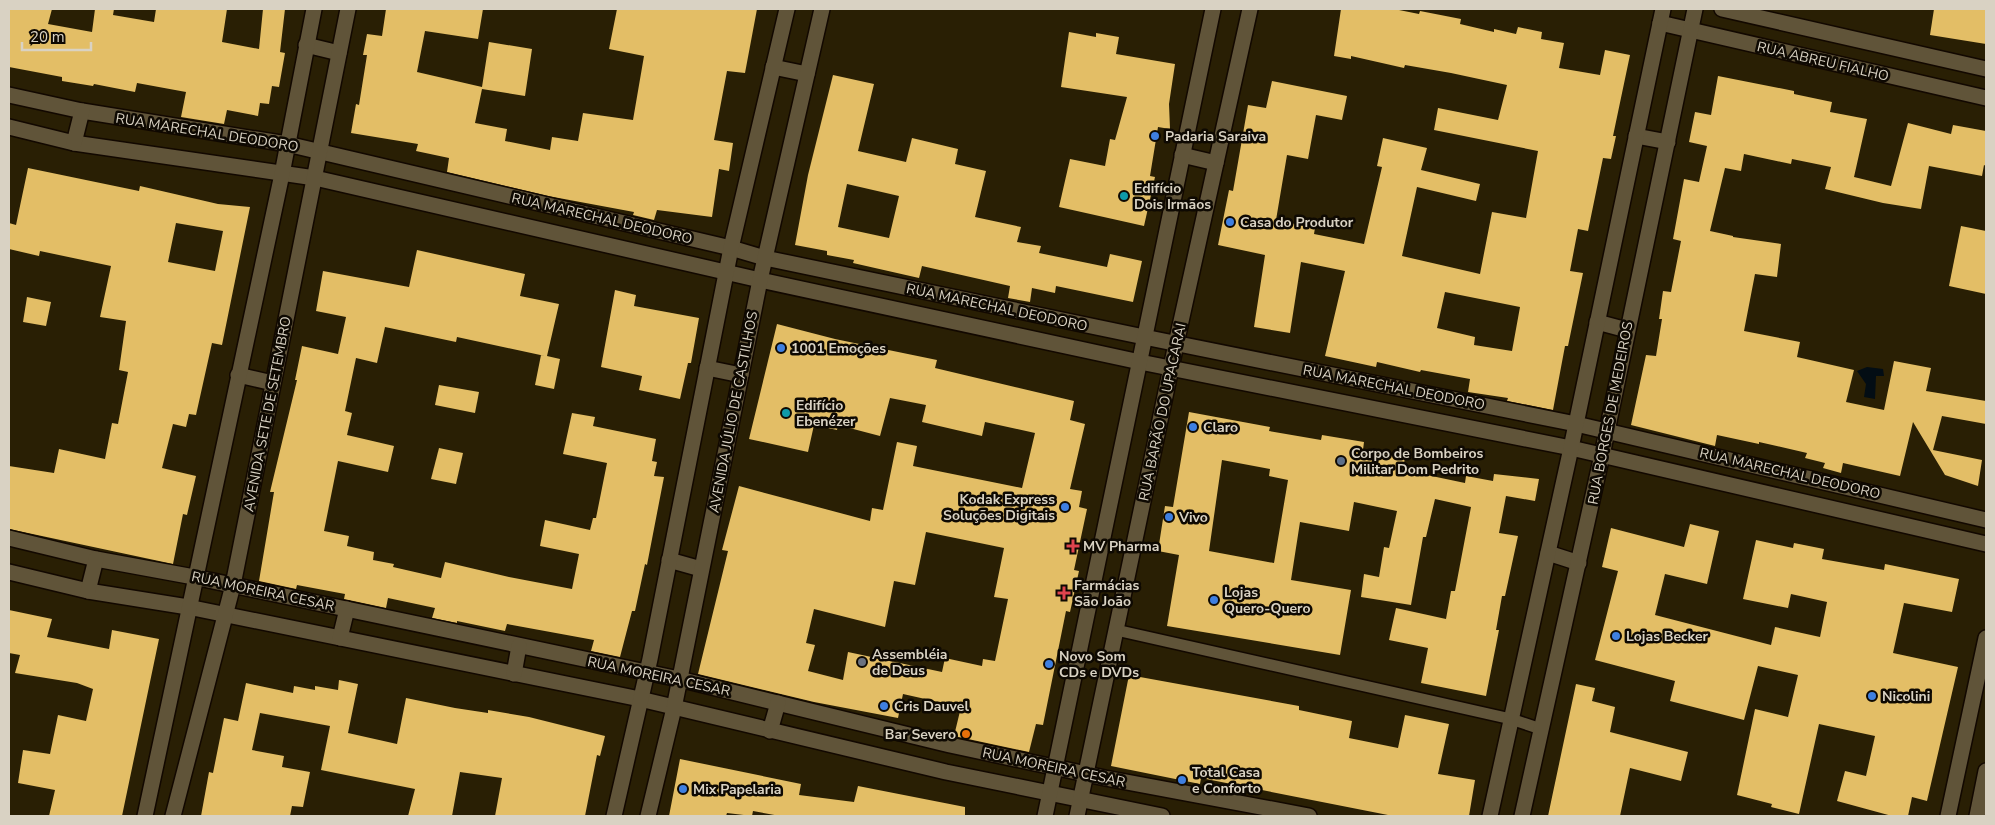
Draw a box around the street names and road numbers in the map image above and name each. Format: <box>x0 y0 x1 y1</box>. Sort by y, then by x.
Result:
street label: RUA ABREU FIALHO <box>1755 37 1891 86</box>
street label: RUA MARECHAL DEODORO <box>114 109 300 156</box>
street label: RUA MARECHAL DEODORO <box>510 188 694 249</box>
street label: RUA MARECHAL DEODORO <box>905 279 1089 336</box>
street label: AVENIDA JÚLIO DE CASTILHOS <box>705 309 762 514</box>
street label: AVENIDA SETE DE SETEMBRO <box>239 315 296 513</box>
street label: RUA BORGES DE MEDEIROS <box>1583 319 1638 506</box>
street label: RUA BARÃO DO UPACARAI <box>1134 321 1191 503</box>
street label: RUA MARECHAL DEODORO <box>1301 361 1486 414</box>
street label: RUA MARECHAL DEODORO <box>1698 443 1882 504</box>
street label: RUA MOREIRA CESAR <box>190 567 336 616</box>
street label: RUA MOREIRA CESAR <box>586 652 732 701</box>
street label: RUA MOREIRA CESAR <box>981 743 1127 792</box>

